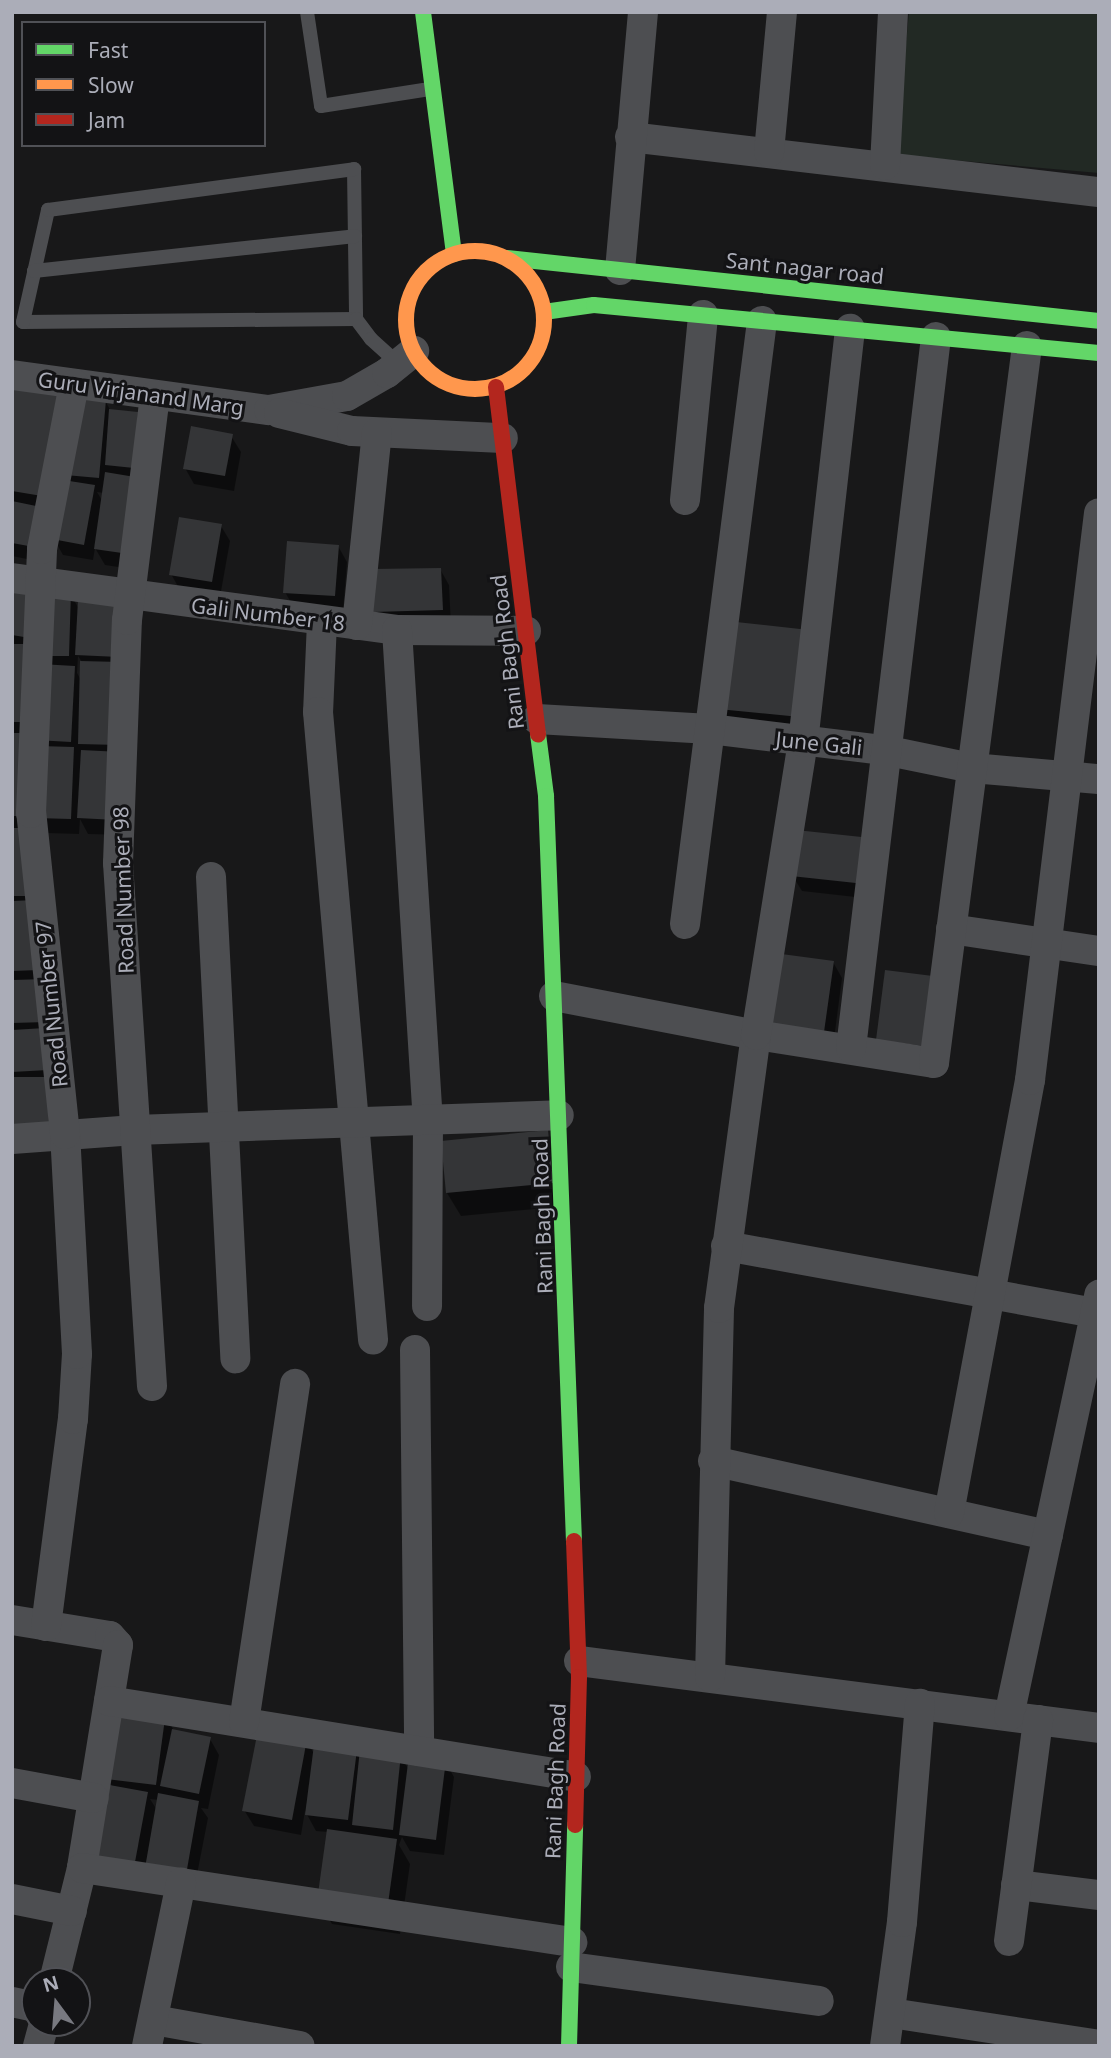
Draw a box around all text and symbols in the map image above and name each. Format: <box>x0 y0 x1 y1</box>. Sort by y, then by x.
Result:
legend <box>21 21 266 147</box>
text: Fast <box>88 36 128 64</box>
text: Slow <box>88 71 134 99</box>
text: Jam <box>88 106 125 134</box>
street label: Sant nagar road <box>725 247 885 289</box>
street label: Guru Virjanand Marg <box>36 366 246 420</box>
street label: Rani Bagh Road <box>485 573 529 731</box>
street label: Gali Number 18 <box>190 592 346 636</box>
street label: June Gali <box>774 726 864 760</box>
street label: Road Number 98 <box>107 806 139 974</box>
street label: Road Number 97 <box>30 919 72 1089</box>
street label: Rani Bagh Road <box>527 1138 557 1294</box>
street label: Rani Bagh Road <box>540 1703 570 1859</box>
north arrow <box>21 1967 91 2037</box>
text: N <box>40 1969 62 1998</box>

